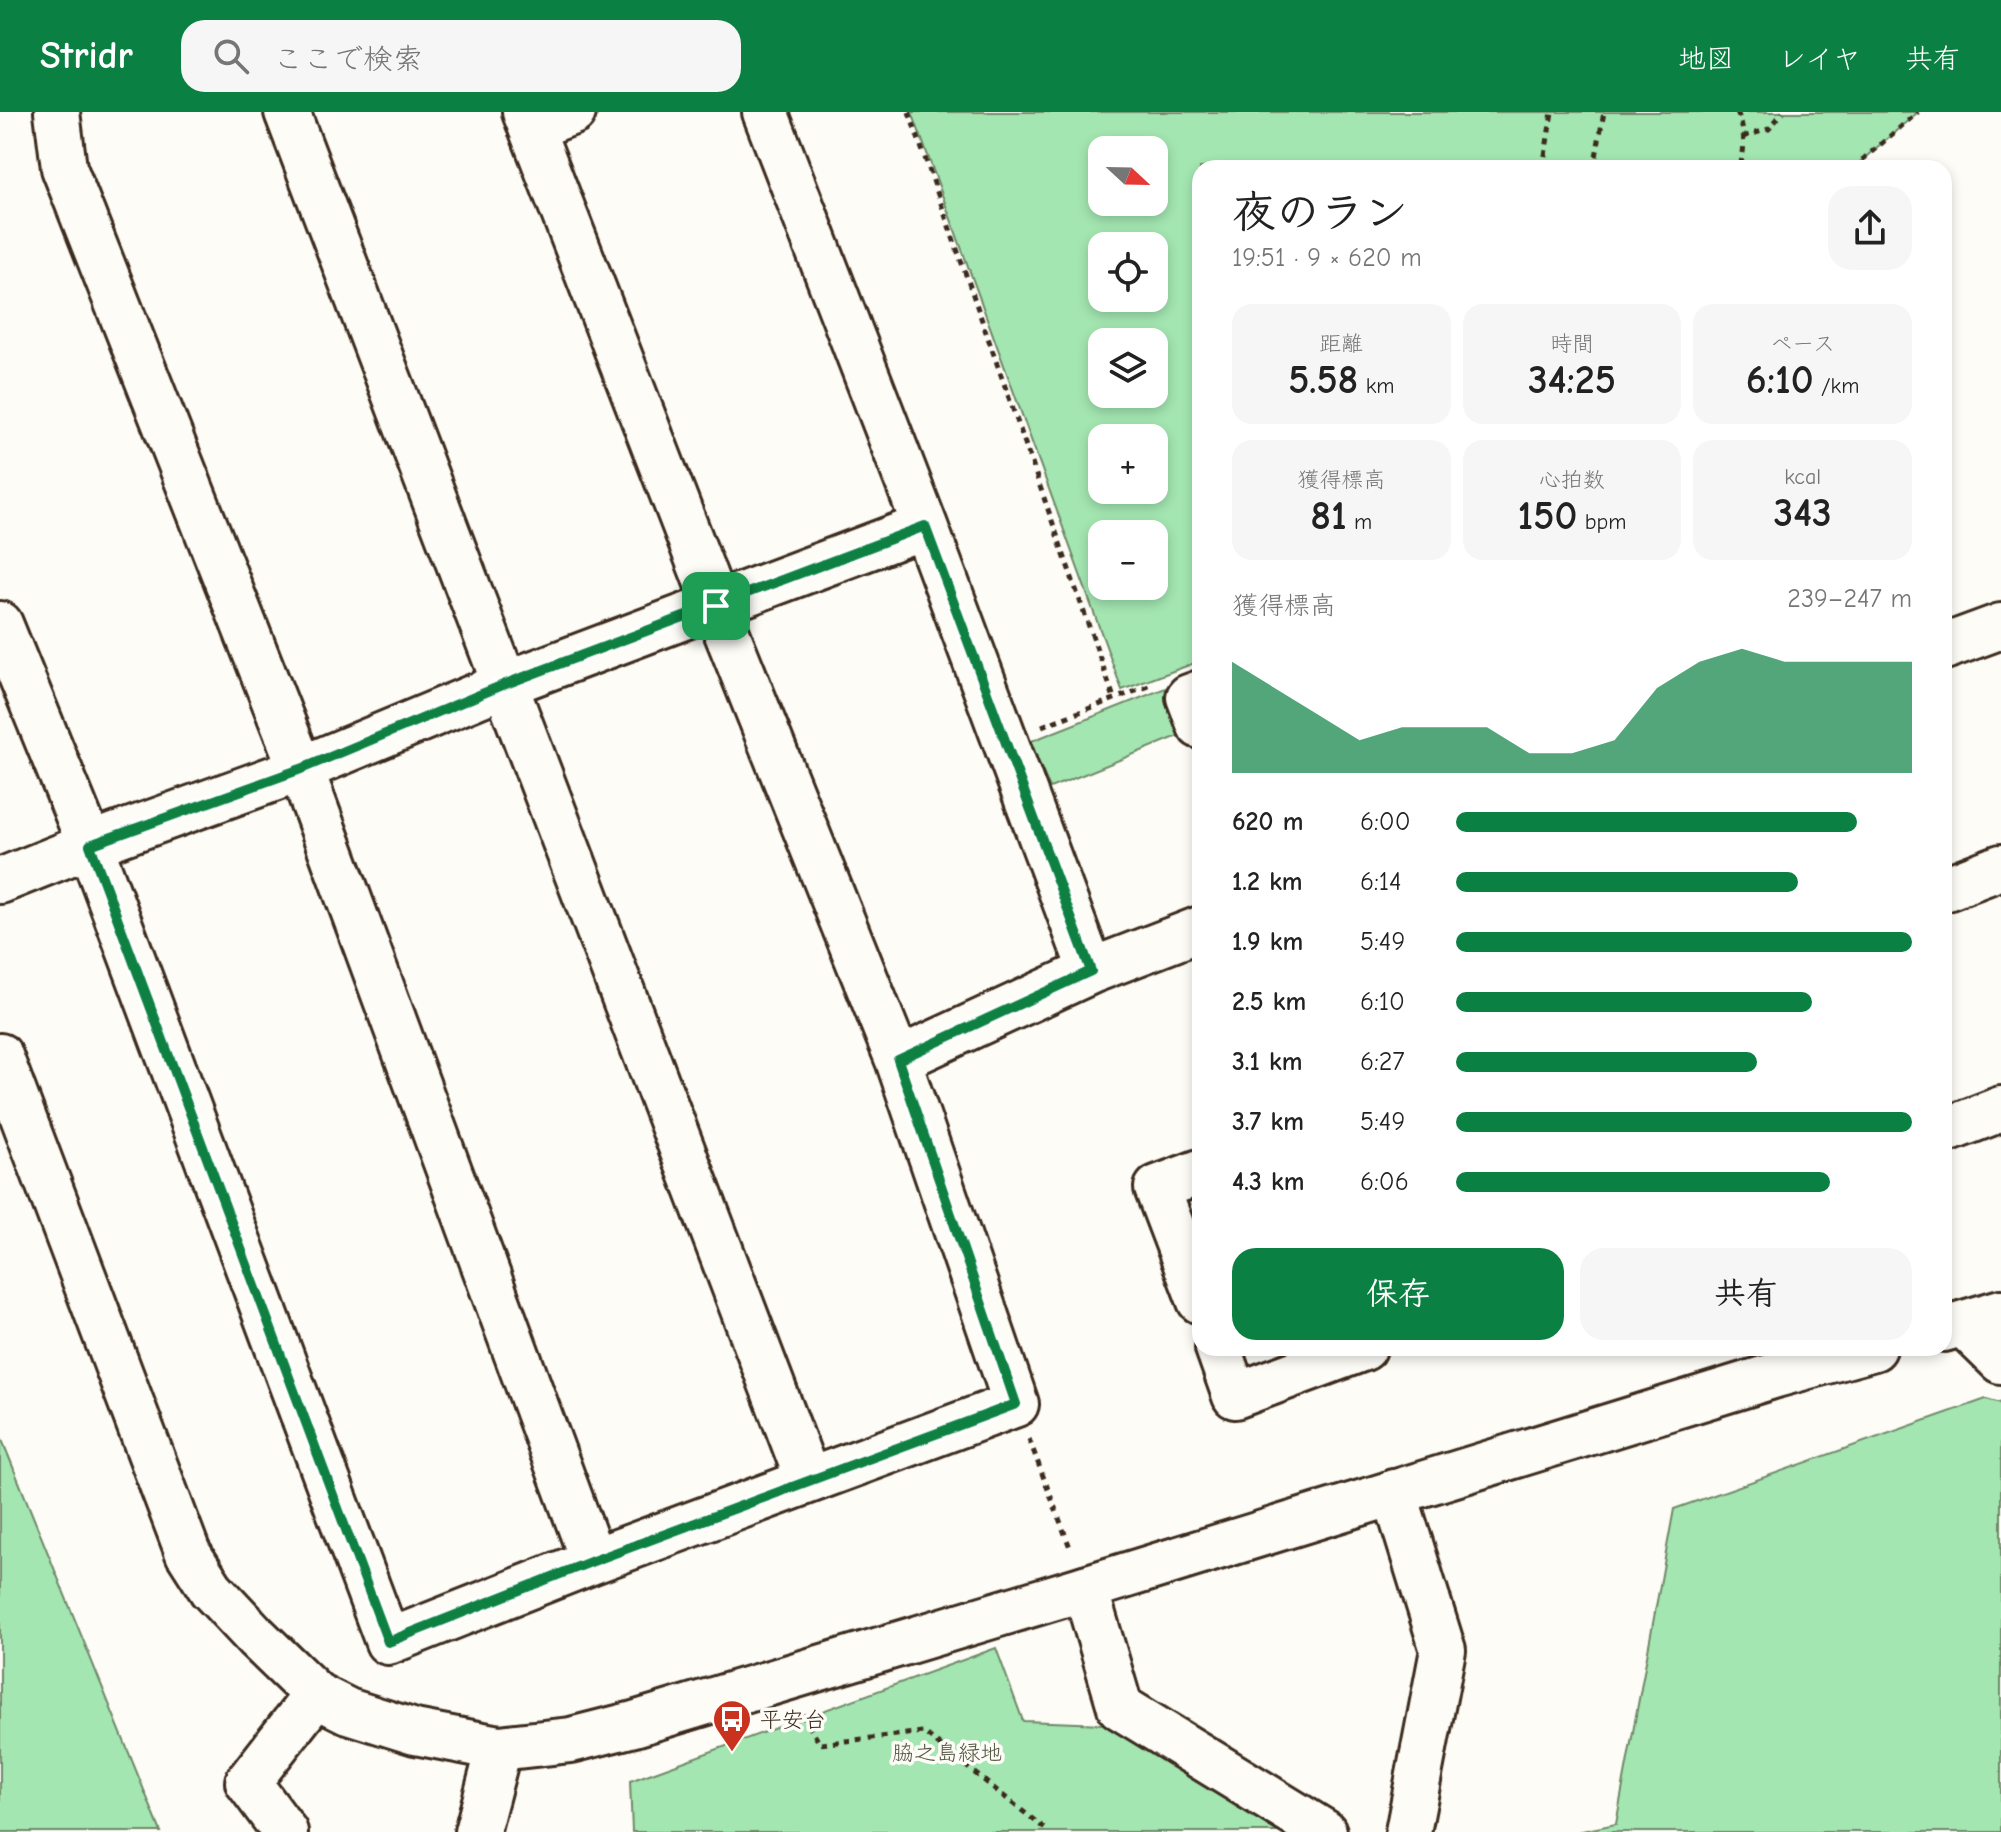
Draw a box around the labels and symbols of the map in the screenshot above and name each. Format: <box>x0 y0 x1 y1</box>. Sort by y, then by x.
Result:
north arrow <box>1088 136 1168 216</box>
pin <box>682 572 750 640</box>
bus stop icon: 平安台 <box>711 1698 753 1753</box>
place label: 平安台 <box>760 1707 826 1733</box>
park label: 脇之島緑地 <box>892 1740 1002 1766</box>

